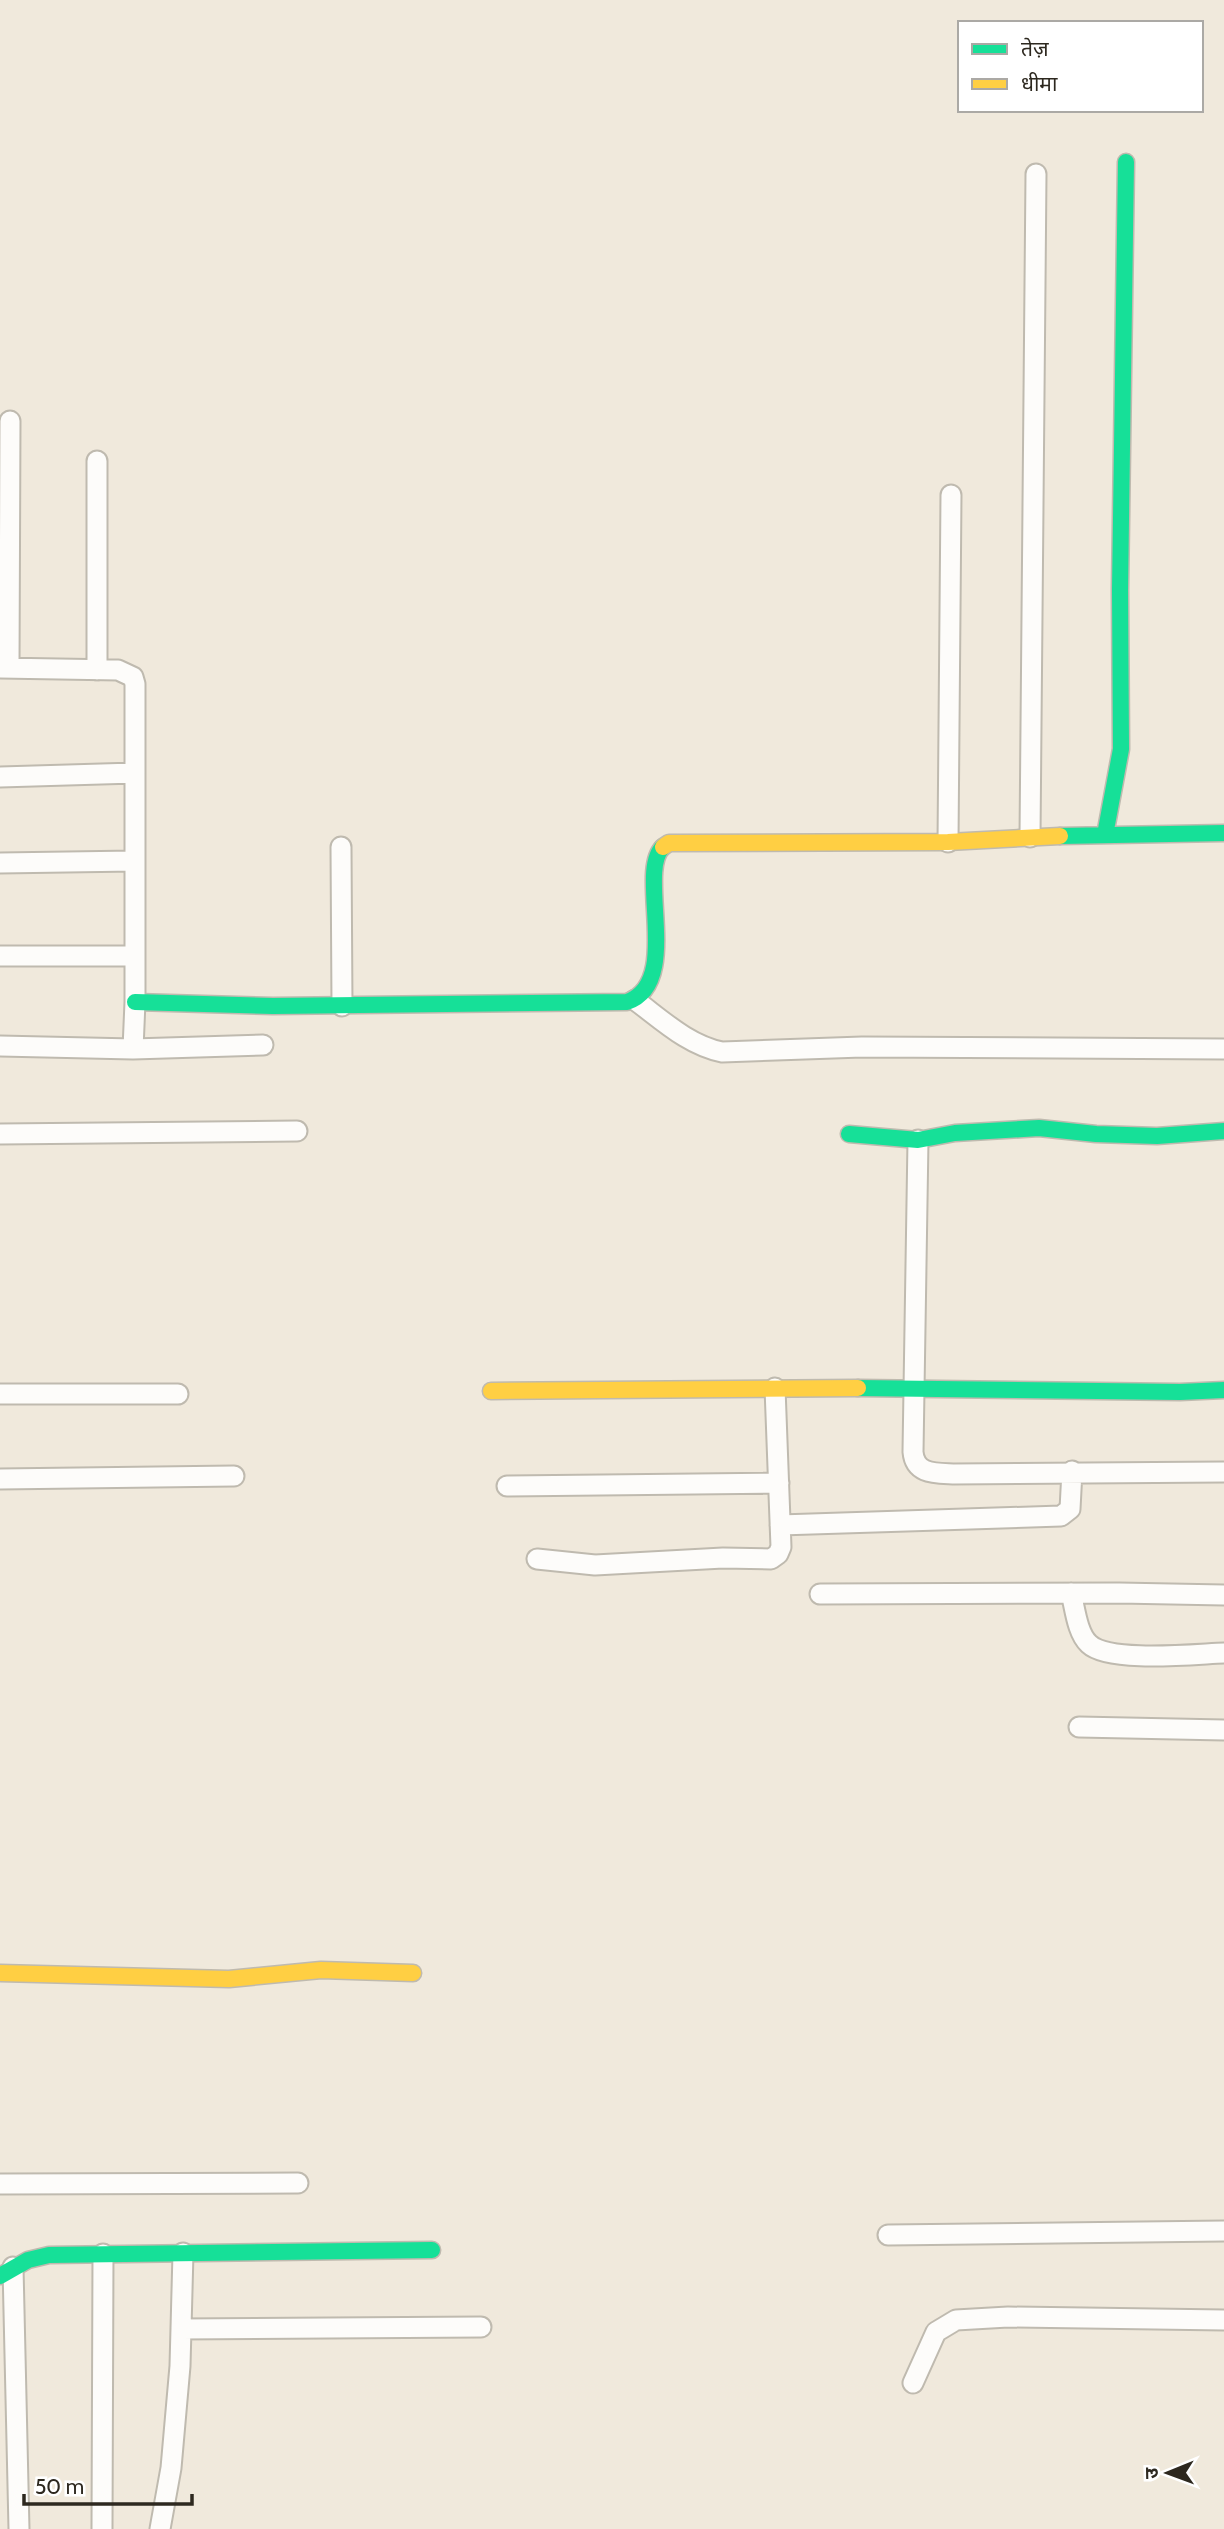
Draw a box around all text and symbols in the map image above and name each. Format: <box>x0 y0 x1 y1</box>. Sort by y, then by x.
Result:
legend <box>958 21 1203 112</box>
text: तेज़ <box>1021 36 1049 61</box>
text: धीमा <box>1021 71 1058 96</box>
north arrow <box>1133 2438 1203 2508</box>
scale bar <box>24 2462 192 2506</box>
text: उ <box>1140 2467 1163 2479</box>
text: 50 m <box>35 2474 84 2499</box>

